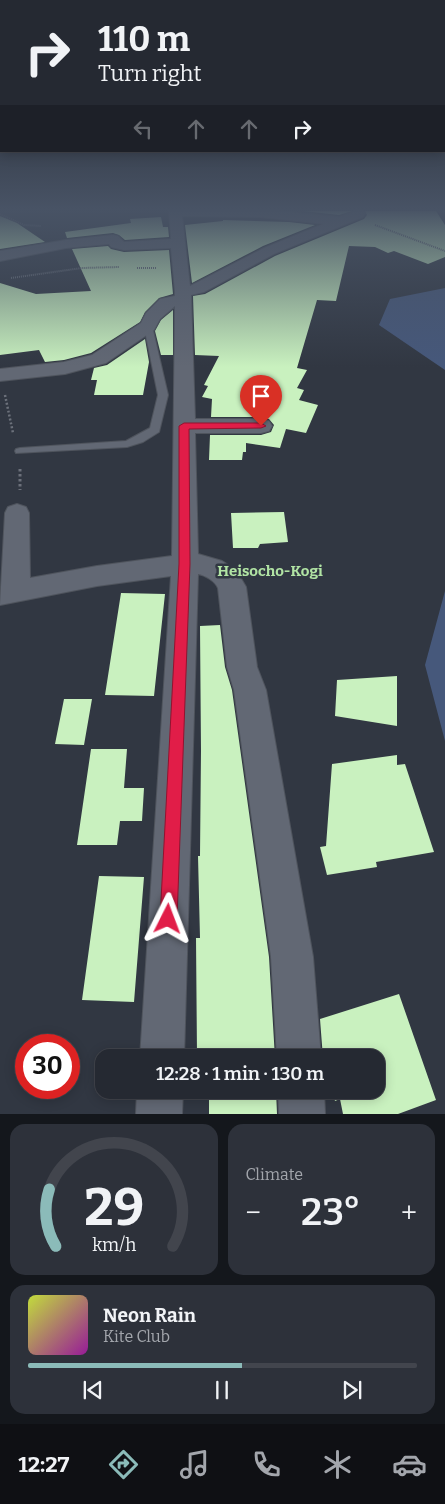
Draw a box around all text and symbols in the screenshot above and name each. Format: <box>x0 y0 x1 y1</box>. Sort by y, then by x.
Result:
text: 110 m <box>98 18 190 60</box>
icon: right <box>15 20 80 85</box>
text: Turn right <box>98 60 201 87</box>
icon: left <box>129 115 157 143</box>
icon: ahead <box>182 115 210 143</box>
icon: ahead <box>235 115 263 143</box>
icon: right <box>288 115 316 143</box>
pin <box>240 375 282 426</box>
icon: arrive <box>247 382 275 410</box>
district label: Heisocho-Kogi <box>217 562 323 580</box>
position arrow <box>141 892 193 944</box>
speed limit sign: 30 <box>15 1034 80 1099</box>
text: 12:28 · 1 min · 130 m <box>156 1062 324 1085</box>
text: Climate <box>246 1165 303 1184</box>
text: 29 <box>84 1176 144 1239</box>
text: 23° <box>301 1189 361 1235</box>
text: − <box>246 1196 261 1229</box>
text: + <box>401 1196 417 1229</box>
text: km/h <box>92 1234 136 1256</box>
text: Neon Rain <box>103 1304 196 1327</box>
text: Kite Club <box>103 1327 170 1346</box>
icon: previous <box>79 1376 107 1404</box>
icon: pause <box>208 1376 236 1404</box>
icon: next <box>338 1376 366 1404</box>
icon: directions <box>106 1447 141 1482</box>
icon: music <box>177 1447 212 1482</box>
icon: phone <box>249 1447 284 1482</box>
icon: climate <box>320 1447 355 1482</box>
icon: car <box>392 1447 427 1482</box>
text: 12:27 <box>18 1451 69 1478</box>

